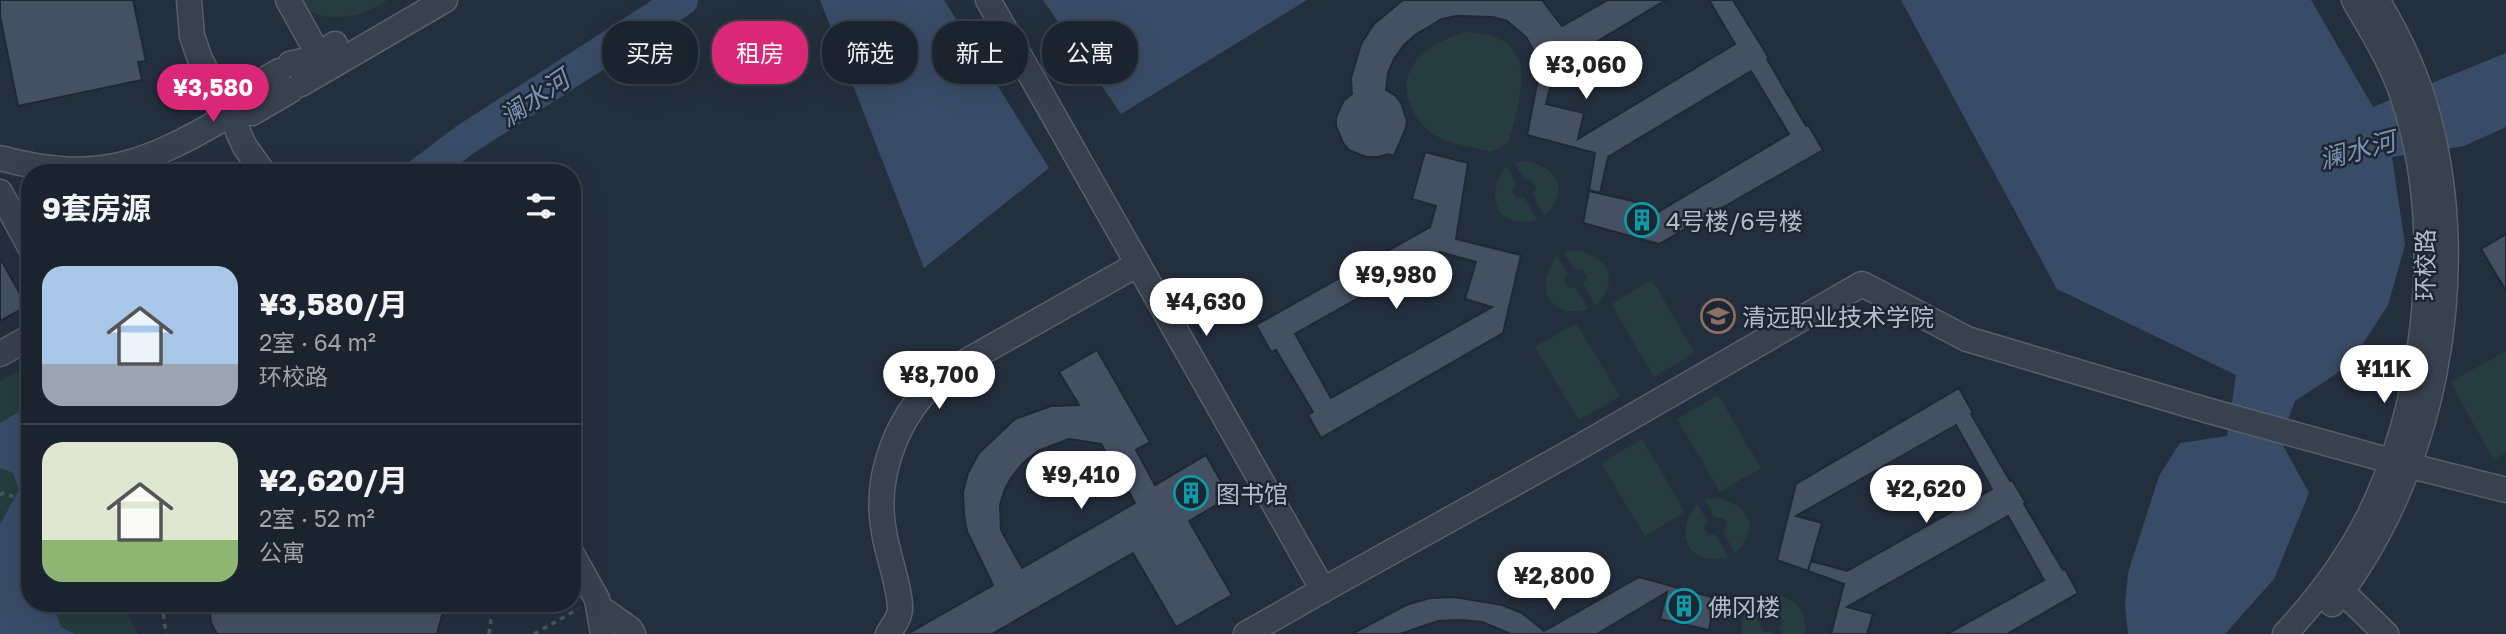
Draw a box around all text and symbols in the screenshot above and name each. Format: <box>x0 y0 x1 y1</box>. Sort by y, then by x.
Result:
chip: 买房 <box>602 21 698 84</box>
chip: 租房 <box>712 21 808 84</box>
chip: 筛选 <box>822 21 918 84</box>
chip: 新上 <box>932 21 1028 84</box>
chip: 公寓 <box>1042 21 1138 84</box>
pin: ¥3,060 <box>1529 42 1643 101</box>
text: ¥3,060 <box>1545 50 1627 78</box>
water label: 澜水河 <box>493 61 579 133</box>
pin: ¥3,580 <box>156 64 270 124</box>
text: ¥3,580 <box>173 73 253 101</box>
water label: 澜水河 <box>2315 124 2404 175</box>
icon: filters <box>522 187 560 225</box>
text: 9套房源 <box>42 190 151 226</box>
building icon: 4号楼/6号楼 <box>1623 201 1661 239</box>
place label: 4号楼/6号楼 <box>1666 206 1803 235</box>
street label: 环校路 <box>2410 229 2439 301</box>
pin: ¥9,980 <box>1339 252 1453 311</box>
text: ¥9,980 <box>1355 260 1437 288</box>
pin: ¥4,630 <box>1149 278 1263 338</box>
text: ¥3,580/月 <box>259 286 408 322</box>
text: ¥4,630 <box>1166 287 1246 315</box>
icon: home <box>98 294 182 378</box>
school or university icon: 清远职业技术学院 <box>1699 297 1737 335</box>
place label: 清远职业技术学院 <box>1742 302 1934 331</box>
text: 2室 · 64 m² <box>259 328 376 356</box>
pin: ¥11K <box>2343 346 2425 405</box>
pin: ¥8,700 <box>882 352 996 411</box>
text: ¥11K <box>2356 354 2412 382</box>
text: ¥8,700 <box>899 360 979 388</box>
text: 环校路 <box>259 362 328 390</box>
pin: ¥9,410 <box>1024 452 1138 511</box>
text: ¥9,410 <box>1042 460 1120 488</box>
text: ¥2,620/月 <box>259 462 408 498</box>
pin: ¥2,620 <box>1869 466 1983 525</box>
icon: home <box>98 470 182 554</box>
building icon: 图书馆 <box>1172 474 1210 512</box>
text: ¥2,620 <box>1886 474 1966 502</box>
place label: 图书馆 <box>1216 479 1288 508</box>
text: 2室 · 52 m² <box>259 504 375 532</box>
text: 公寓 <box>259 538 305 566</box>
pin: ¥2,800 <box>1497 552 1611 612</box>
text: ¥2,800 <box>1513 561 1595 589</box>
building icon: 佛冈楼 <box>1665 587 1703 625</box>
place label: 佛冈楼 <box>1708 592 1780 621</box>

